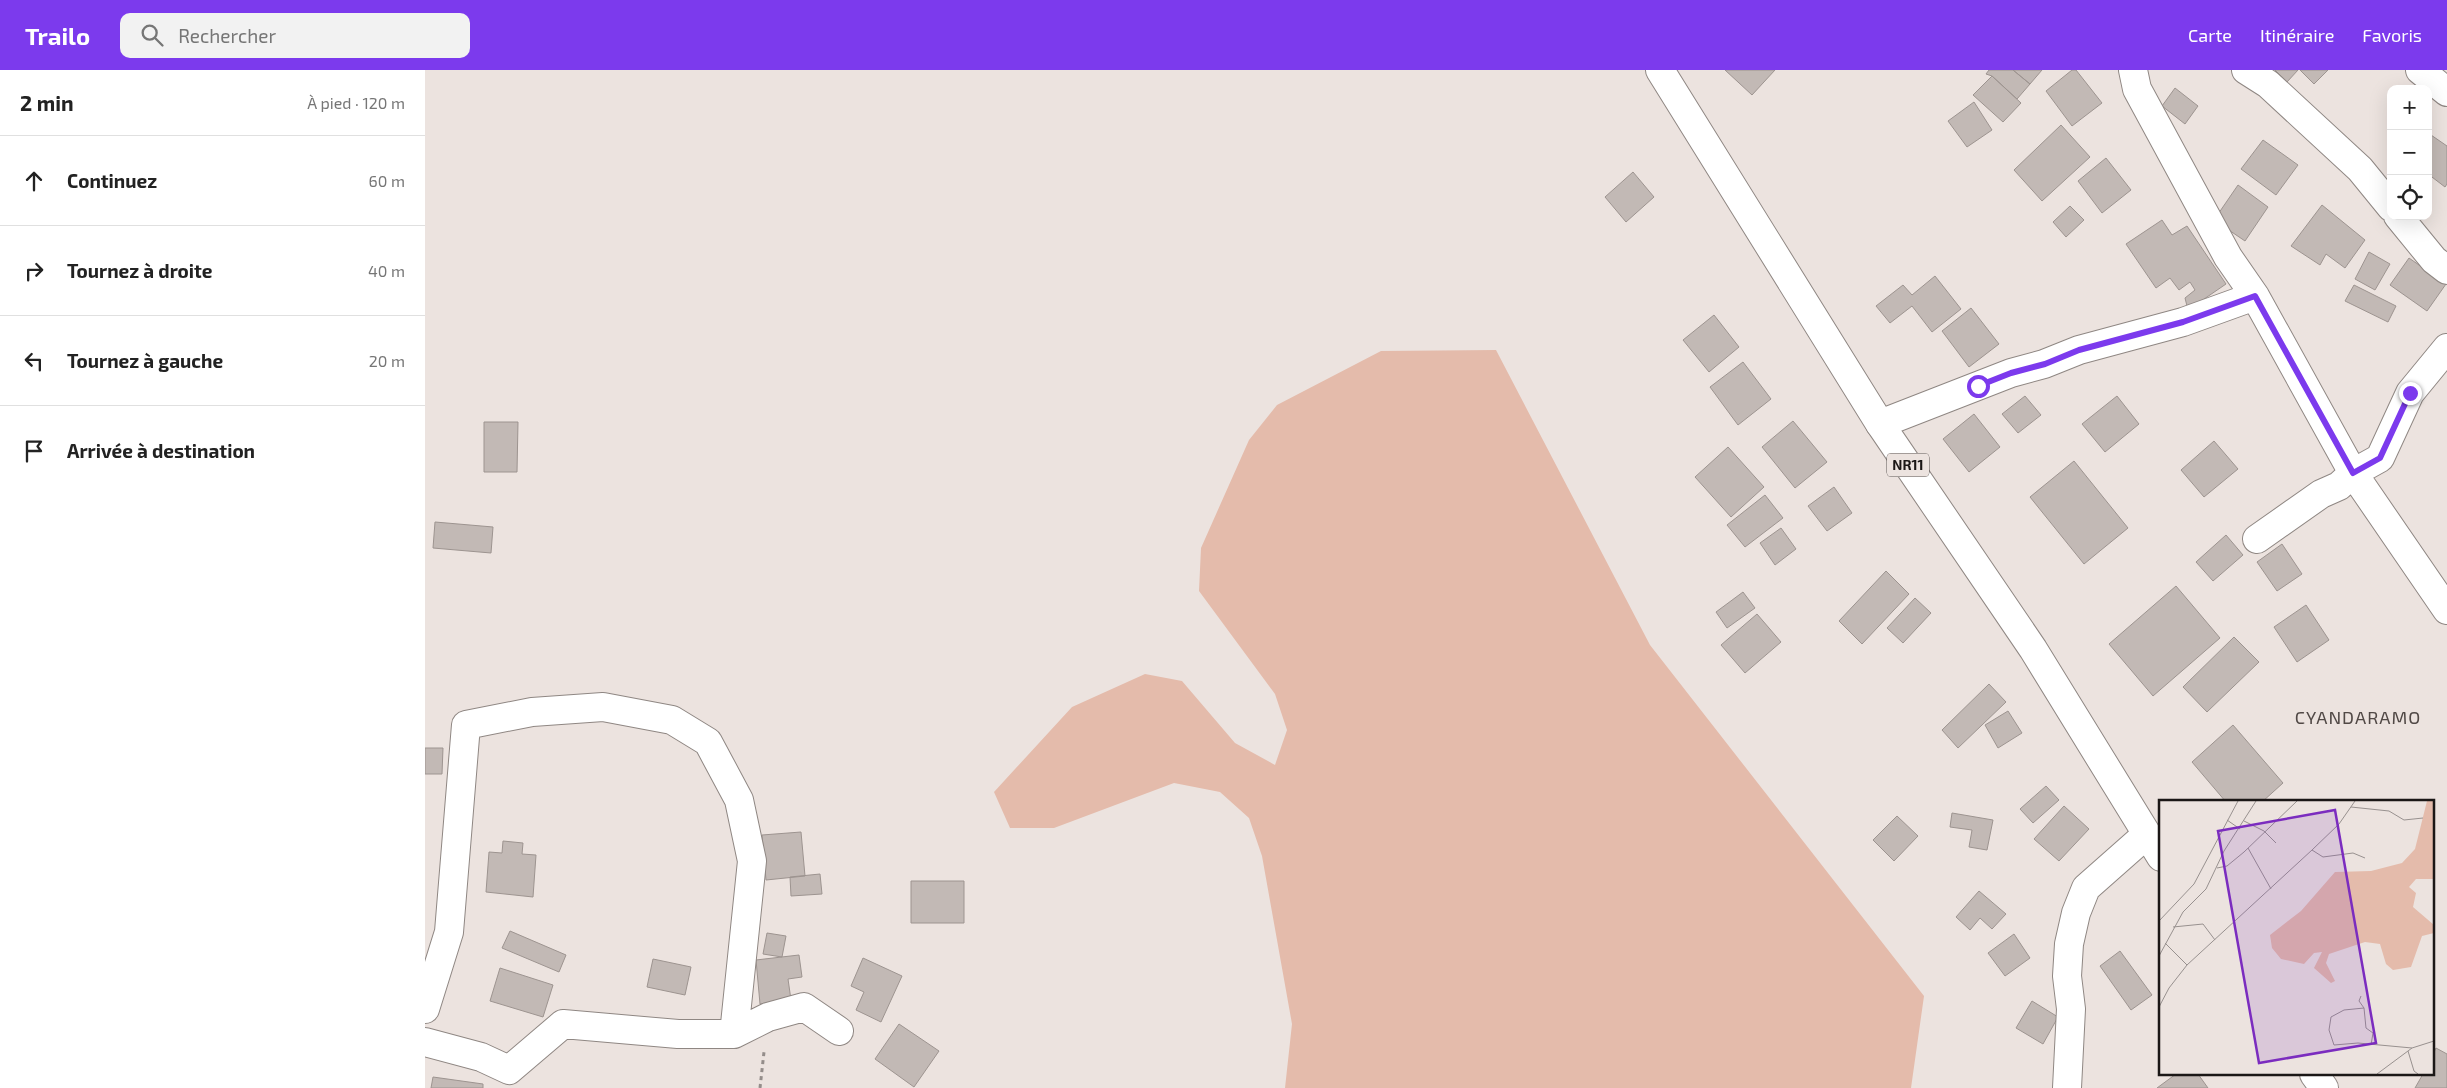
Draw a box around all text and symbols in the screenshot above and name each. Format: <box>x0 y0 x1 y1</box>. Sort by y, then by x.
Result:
search box <box>120 13 470 58</box>
text: Trailo <box>25 21 90 50</box>
icon: search <box>138 21 166 49</box>
text: Rechercher <box>178 24 276 47</box>
text: Carte <box>2188 24 2232 46</box>
text: Itinéraire <box>2260 24 2334 46</box>
text: Favoris <box>2362 24 2422 46</box>
map controls <box>2387 85 2432 220</box>
button: + <box>2387 85 2432 130</box>
text: 2 min <box>20 90 74 115</box>
text: À pied · 120 m <box>307 93 405 112</box>
button: − <box>2387 130 2432 175</box>
icon: ahead <box>20 167 48 195</box>
text: Continuez <box>67 169 157 192</box>
text: 60 m <box>369 171 405 190</box>
button: locate <box>2387 175 2432 220</box>
icon: right <box>20 257 48 285</box>
text: Tournez à droite <box>67 259 213 282</box>
text: 40 m <box>368 261 405 280</box>
icon: left <box>20 347 48 375</box>
text: Tournez à gauche <box>67 349 223 372</box>
text: 20 m <box>369 351 405 370</box>
route start <box>1967 375 1990 398</box>
route end <box>2399 382 2422 405</box>
icon: arrive <box>20 437 48 465</box>
text: Arrivée à destination <box>67 439 255 462</box>
road number: NR11 <box>1887 454 1929 476</box>
district label: CYANDARAMO <box>2295 706 2421 728</box>
inset map <box>2159 800 2435 1076</box>

